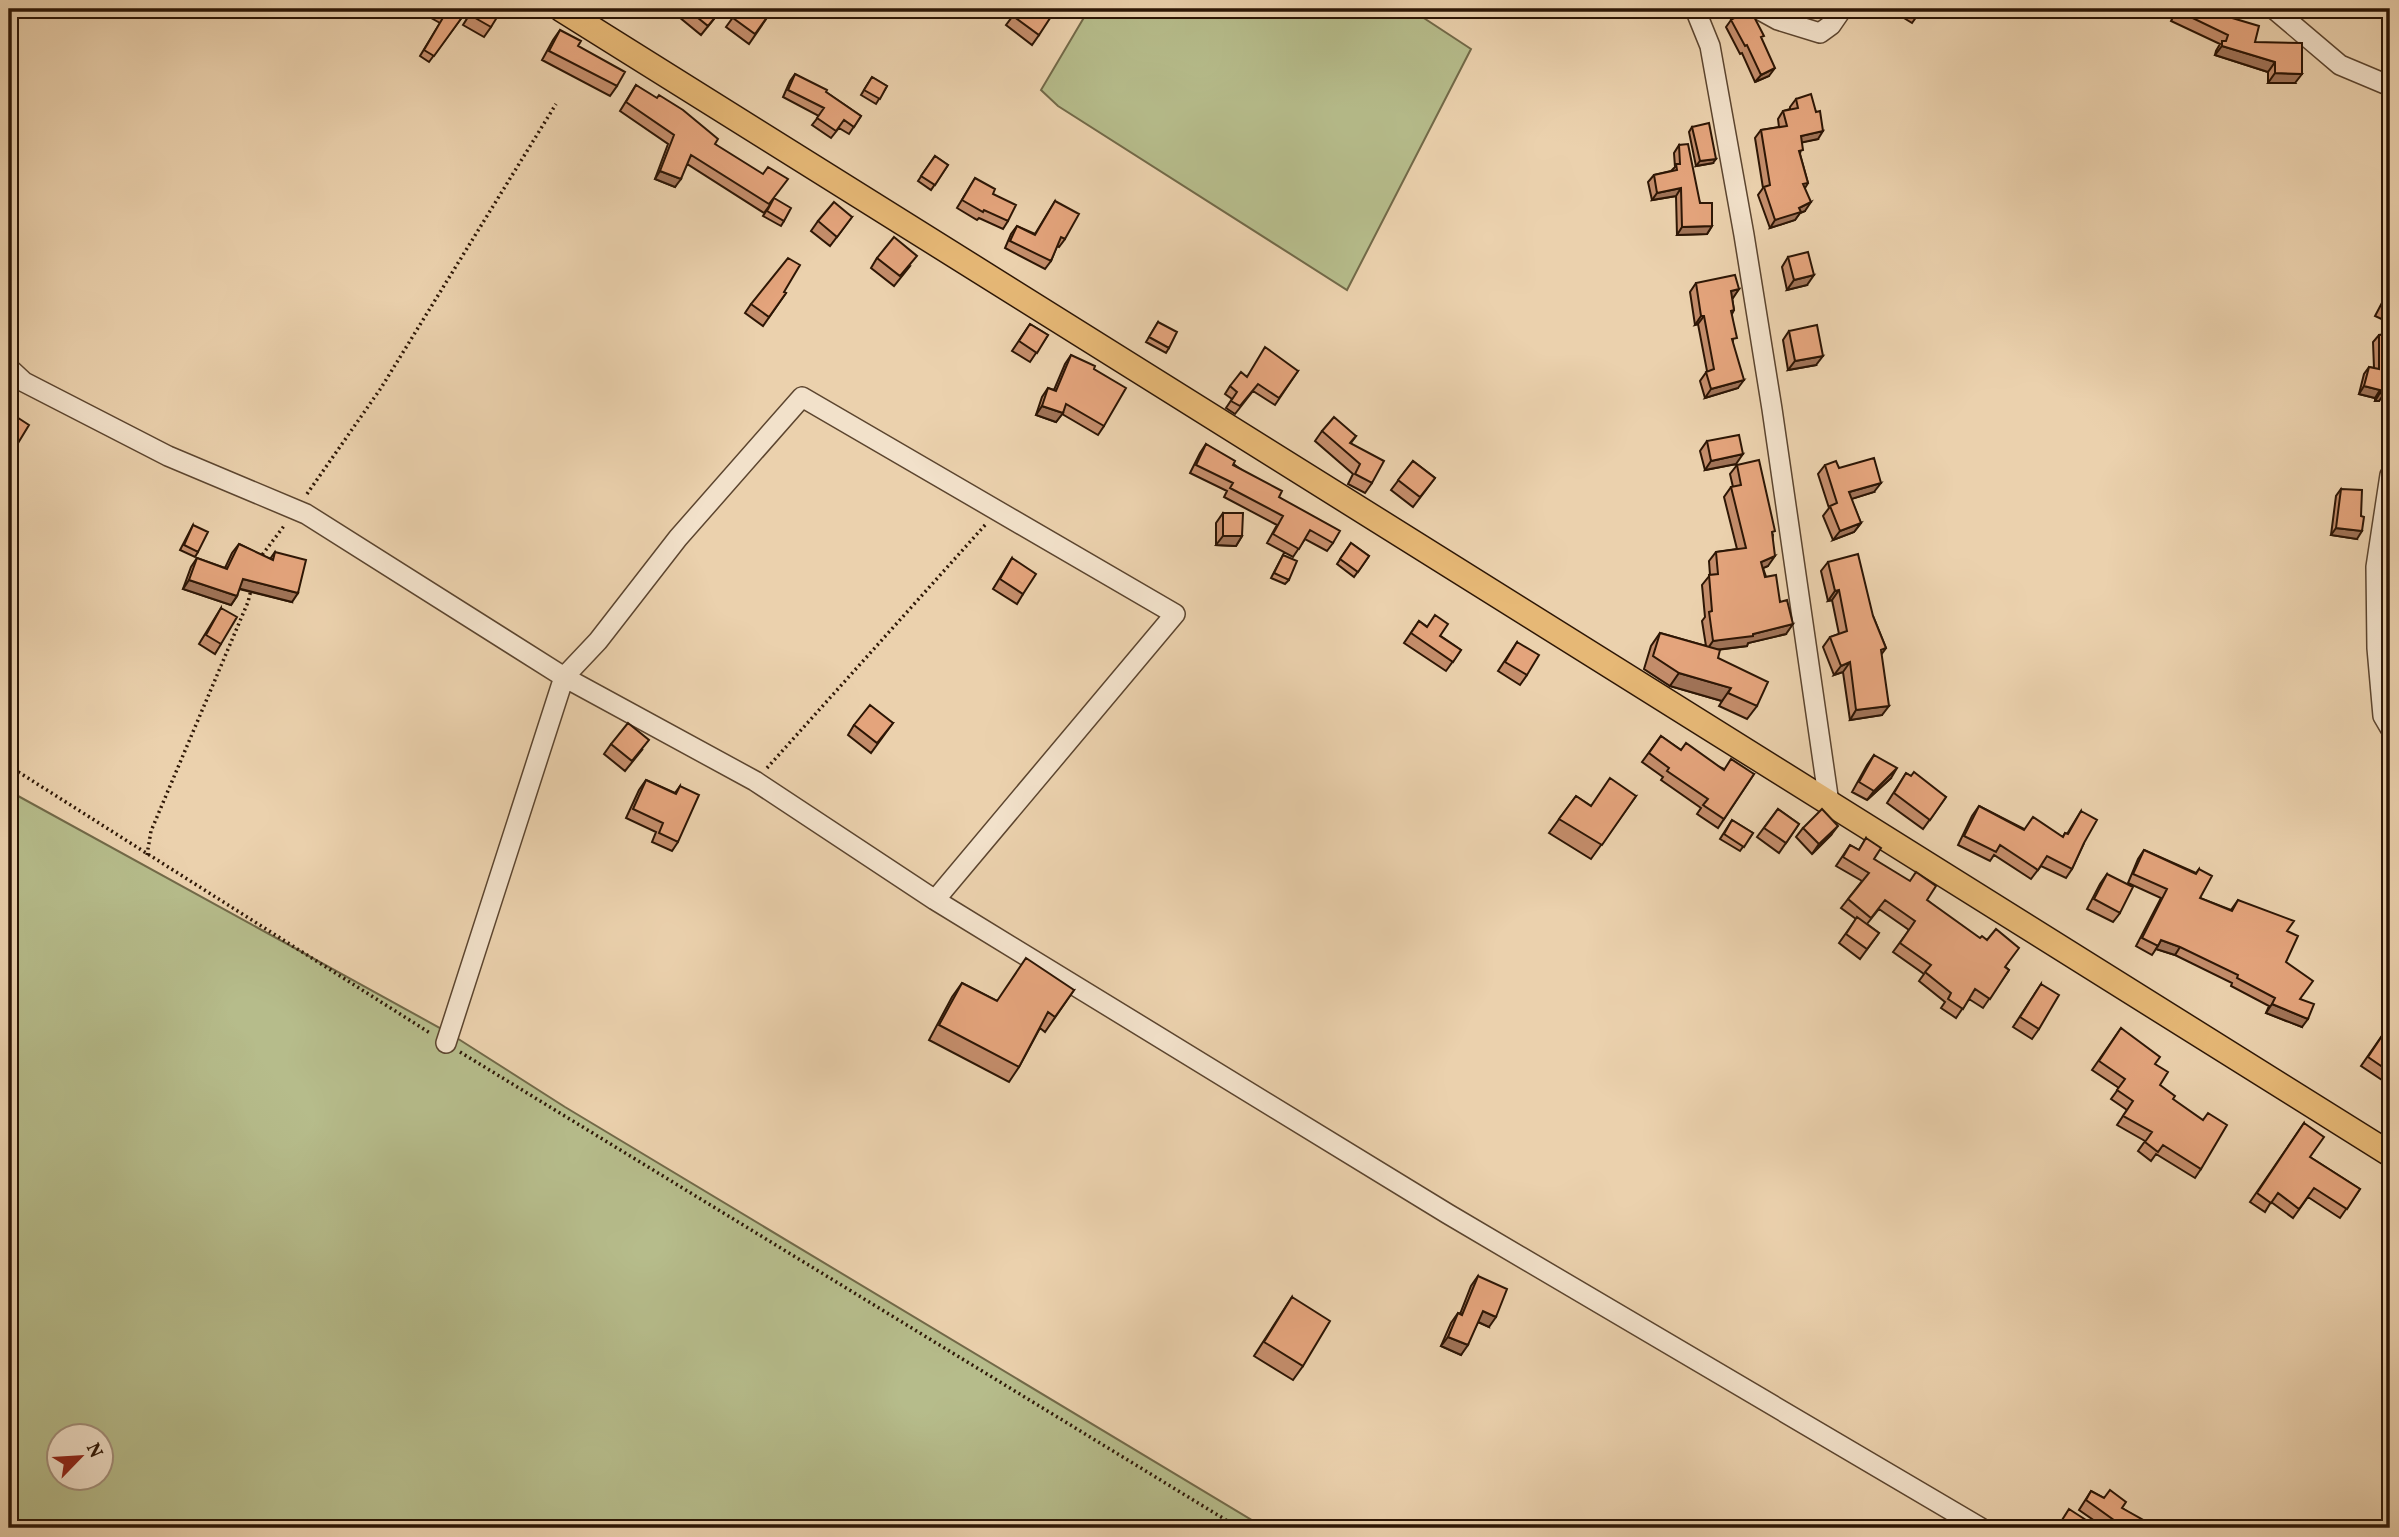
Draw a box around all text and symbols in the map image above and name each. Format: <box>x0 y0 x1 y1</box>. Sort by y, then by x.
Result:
north arrow <box>46 1422 116 1492</box>
text: N <box>79 1439 108 1463</box>

